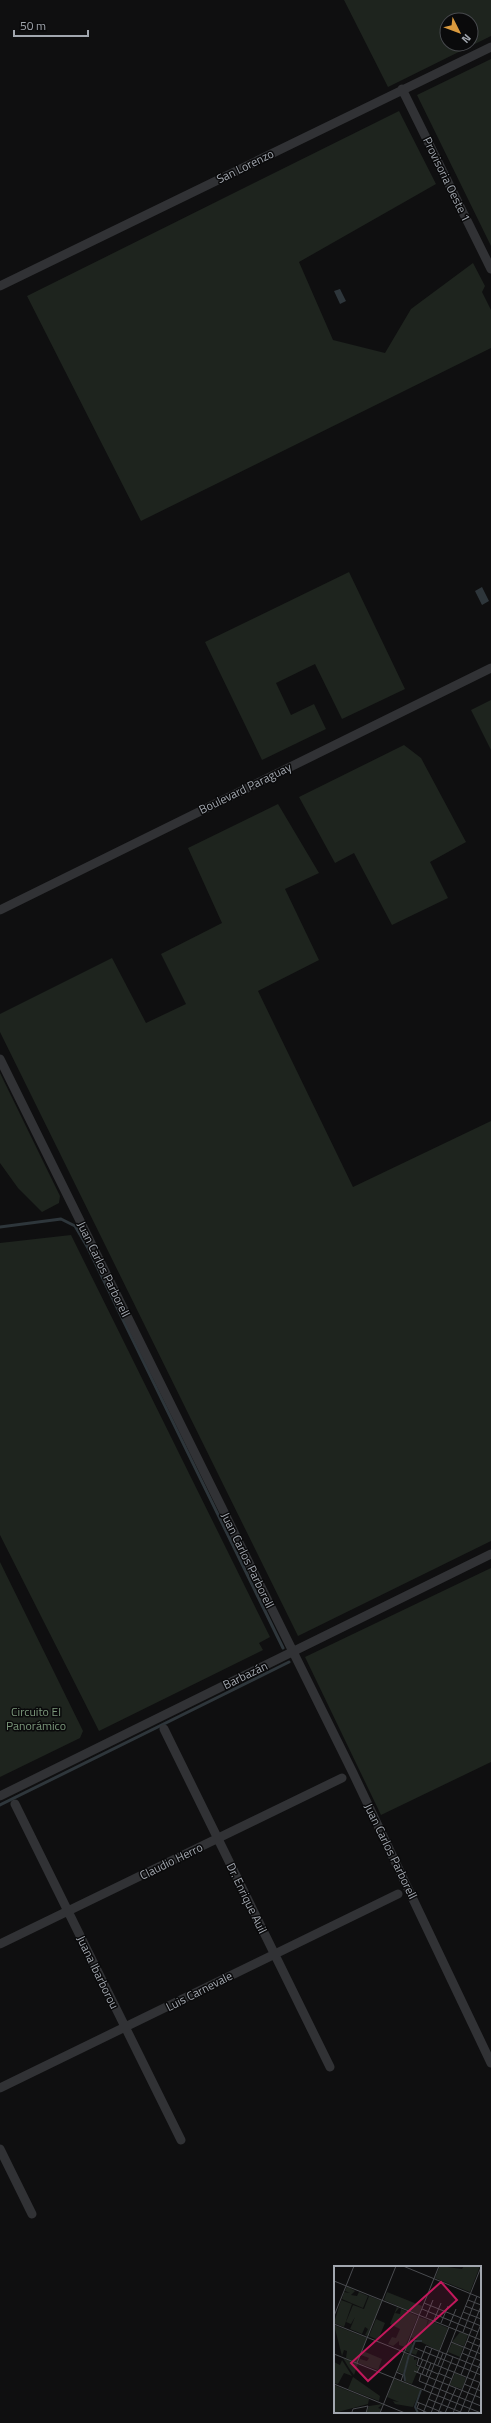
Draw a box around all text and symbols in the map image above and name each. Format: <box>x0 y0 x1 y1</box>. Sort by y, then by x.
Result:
scale bar <box>14 12 88 38</box>
north arrow <box>439 12 479 52</box>
text: 50 m <box>20 16 46 35</box>
text: N <box>458 31 475 47</box>
street label: Provisoria Oeste 1 <box>418 133 476 225</box>
street label: San Lorenzo <box>213 144 277 188</box>
street label: Boulevard Paraguay <box>195 757 295 819</box>
street label: Juan Carlos Parborell <box>73 1218 135 1320</box>
street label: Juan Carlos Parborell <box>217 1509 279 1611</box>
street label: Barbazán <box>219 1656 271 1694</box>
park label: Circuito El Panorámico <box>6 1702 66 1735</box>
street label: Juan Carlos Parborell <box>360 1800 422 1902</box>
street label: Claudio Herro <box>136 1837 206 1885</box>
street label: Dr. Enrique Auil <box>222 1859 272 1937</box>
street label: Juana Ibarborou <box>72 1932 124 2012</box>
street label: Luis Carnevale <box>162 1966 236 2016</box>
inset map <box>334 2266 481 2413</box>

